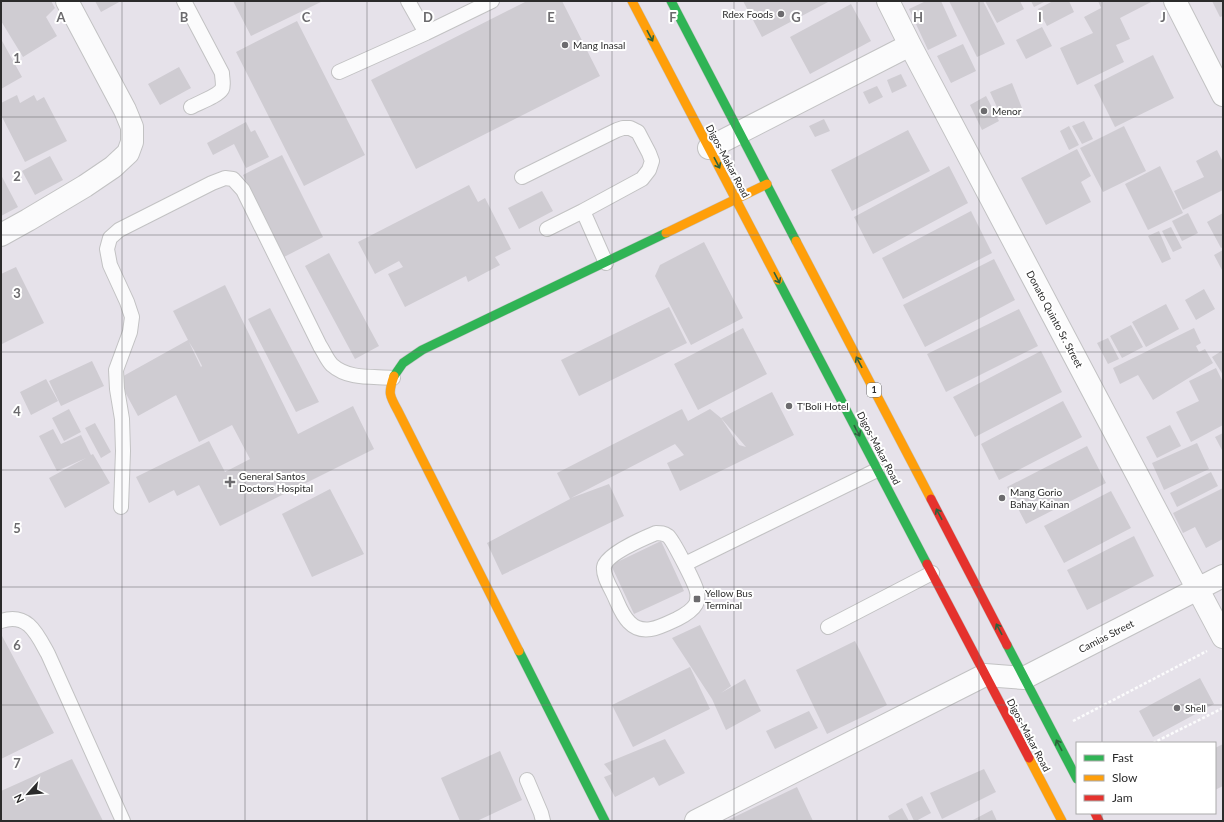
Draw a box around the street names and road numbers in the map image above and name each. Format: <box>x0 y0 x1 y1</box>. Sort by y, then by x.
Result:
street label: Digos-Makar Road <box>704 122 752 200</box>
street label: Donato Quinto Sr. Street <box>1024 268 1086 370</box>
road number: 1 <box>867 383 881 397</box>
street label: Digos-Makar Road <box>855 409 903 487</box>
street label: Camias Street <box>1076 617 1136 655</box>
street label: Digos-Makar Road <box>1005 696 1053 774</box>

